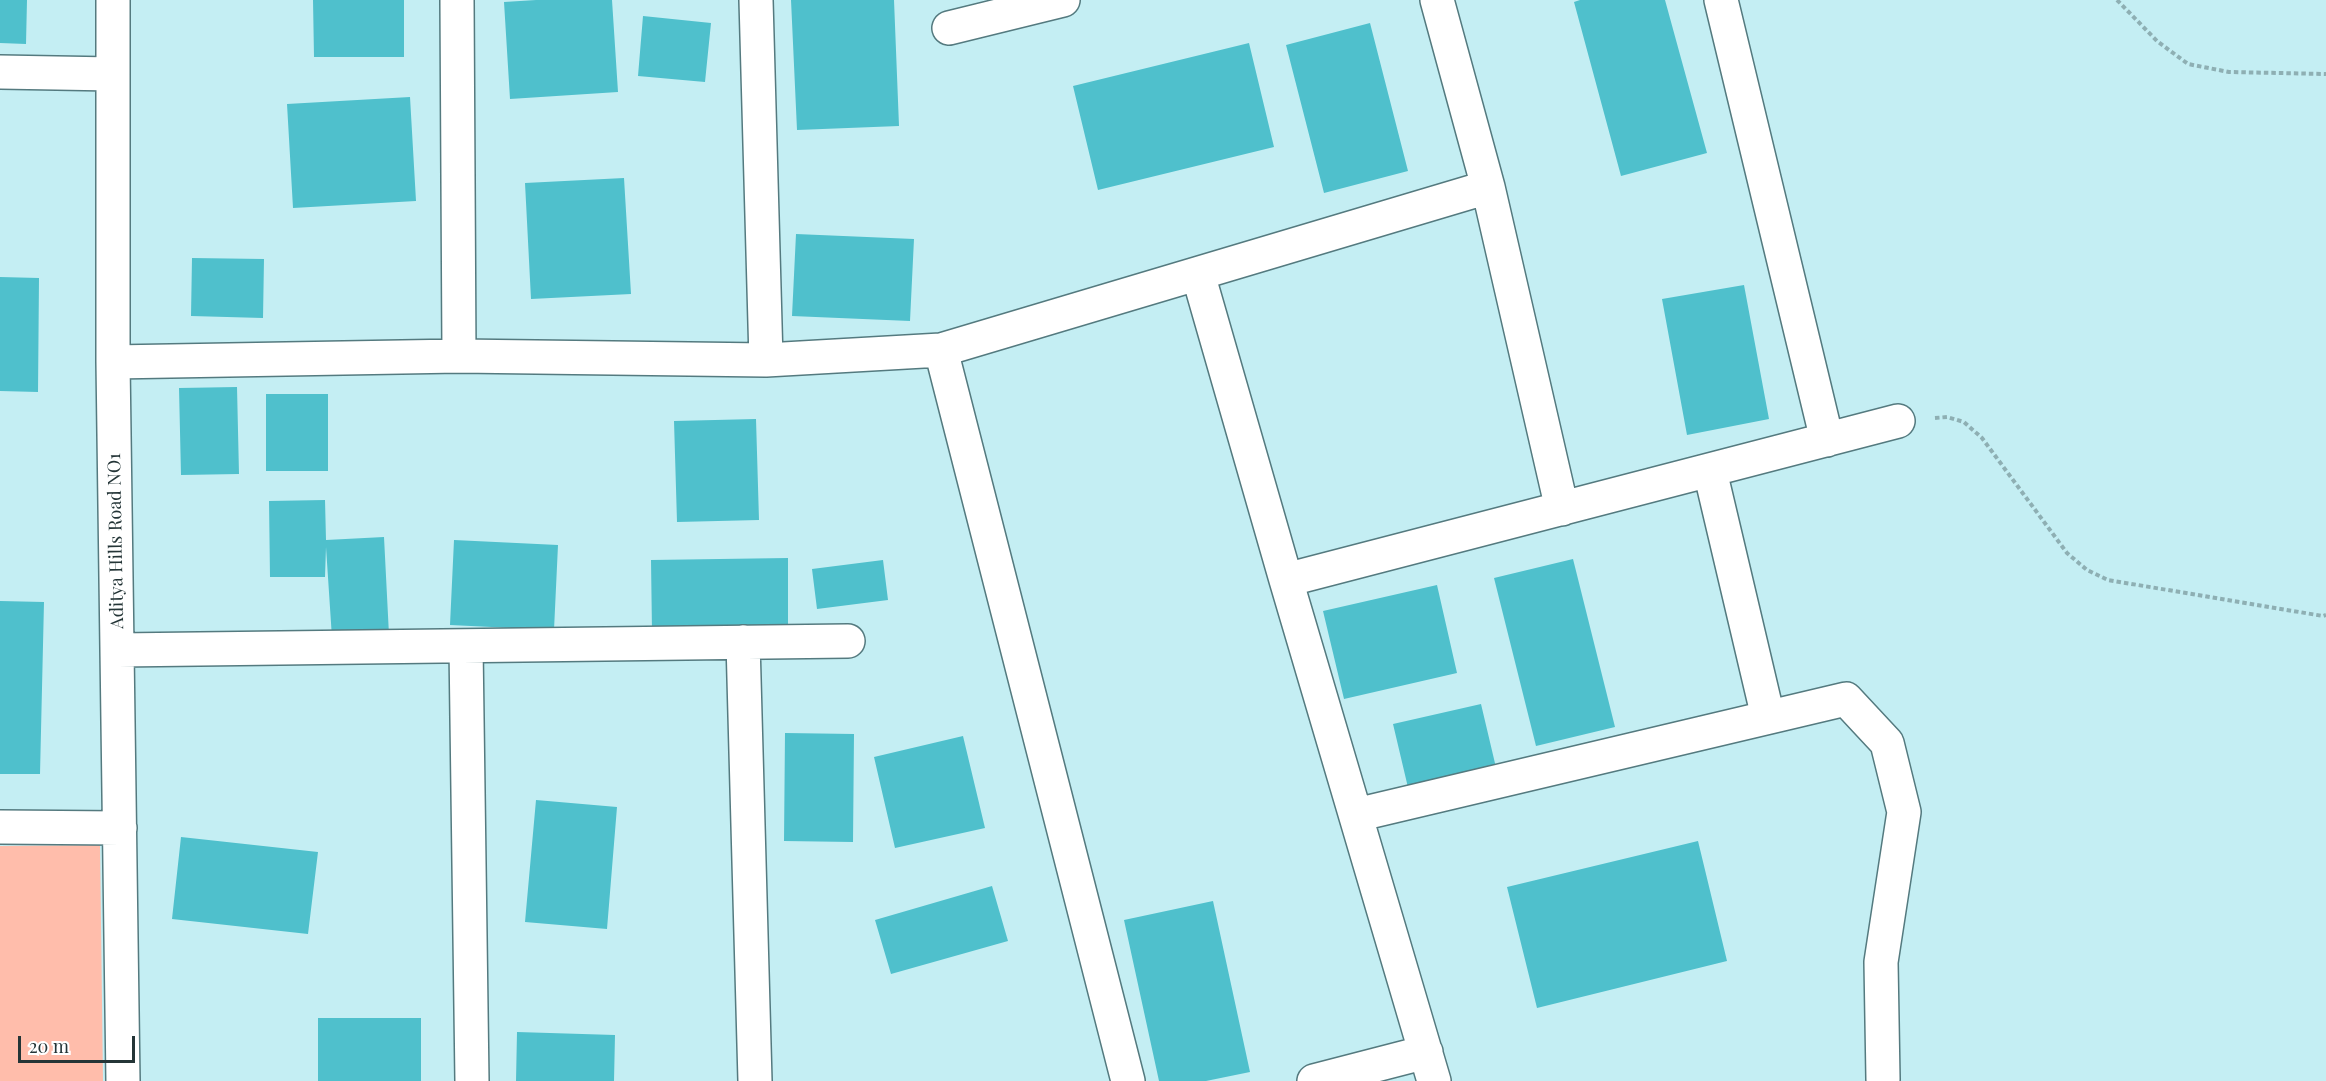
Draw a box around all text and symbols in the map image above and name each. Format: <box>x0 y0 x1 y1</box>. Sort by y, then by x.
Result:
street label: Aditya Hills Road NO1 <box>104 453 128 629</box>
scale bar <box>21 1024 138 1062</box>
text: 20 m <box>29 1034 69 1058</box>

